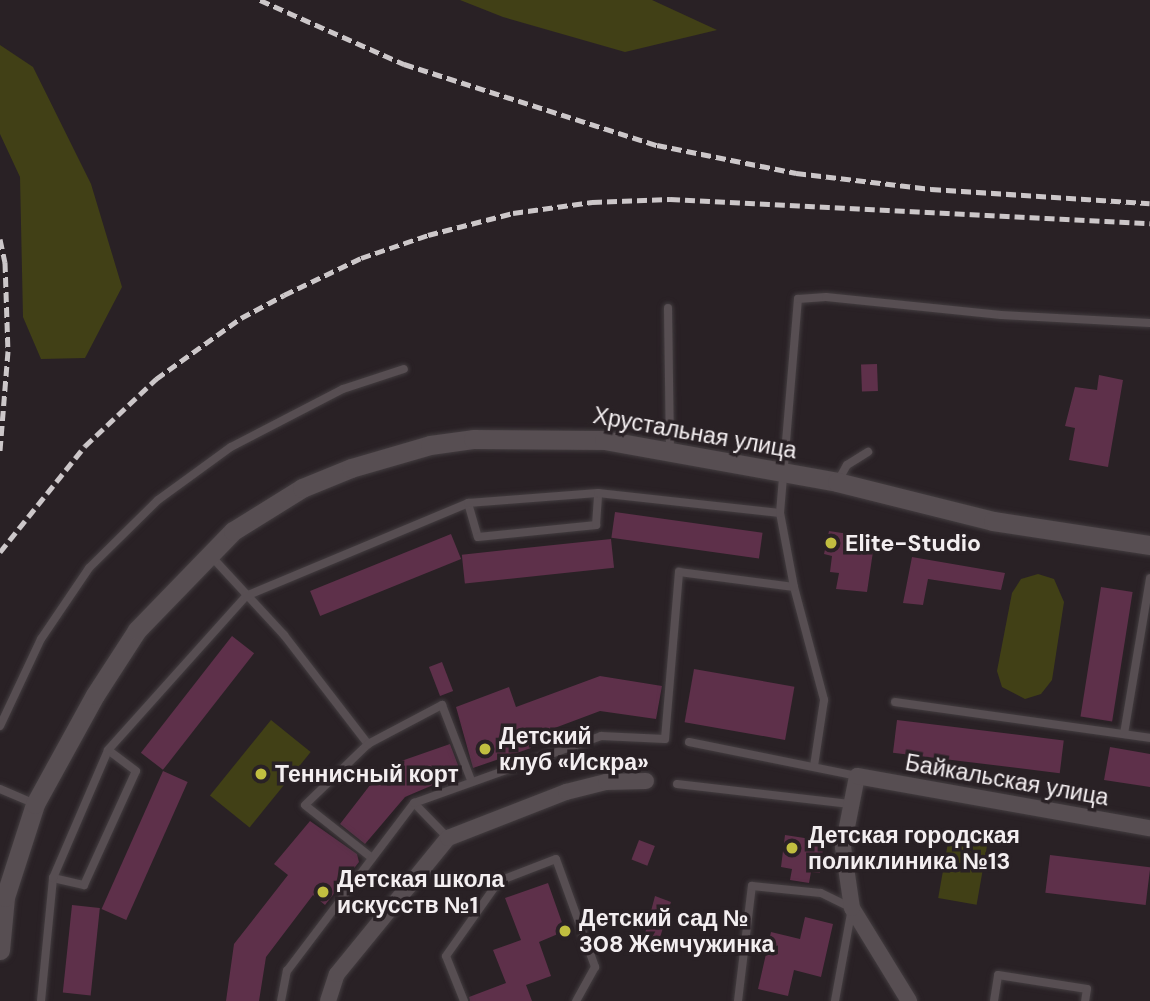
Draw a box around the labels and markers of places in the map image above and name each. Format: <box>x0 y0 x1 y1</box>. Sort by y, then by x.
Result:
place label: Elite-Studio <box>845 529 981 557</box>
marker: Elite-Studio <box>823 535 839 551</box>
place label: Детский клуб «Искра» <box>499 722 649 776</box>
marker: Детский клуб «Искра» <box>477 741 493 757</box>
place label: Теннисный корт <box>275 760 459 788</box>
marker: Теннисный корт <box>253 766 269 782</box>
place label: Детская городская поликлиника №13 <box>808 821 1020 875</box>
marker: Детская городская поликлиника №13 <box>782 838 802 858</box>
place label: Детская школа искусств №1 <box>337 865 504 919</box>
marker: Детская школа искусств №1 <box>315 884 331 900</box>
place label: Детский сад № 308 Жемчужинка <box>579 904 774 958</box>
marker: Детский сад № 308 Жемчужинка <box>557 923 573 939</box>

